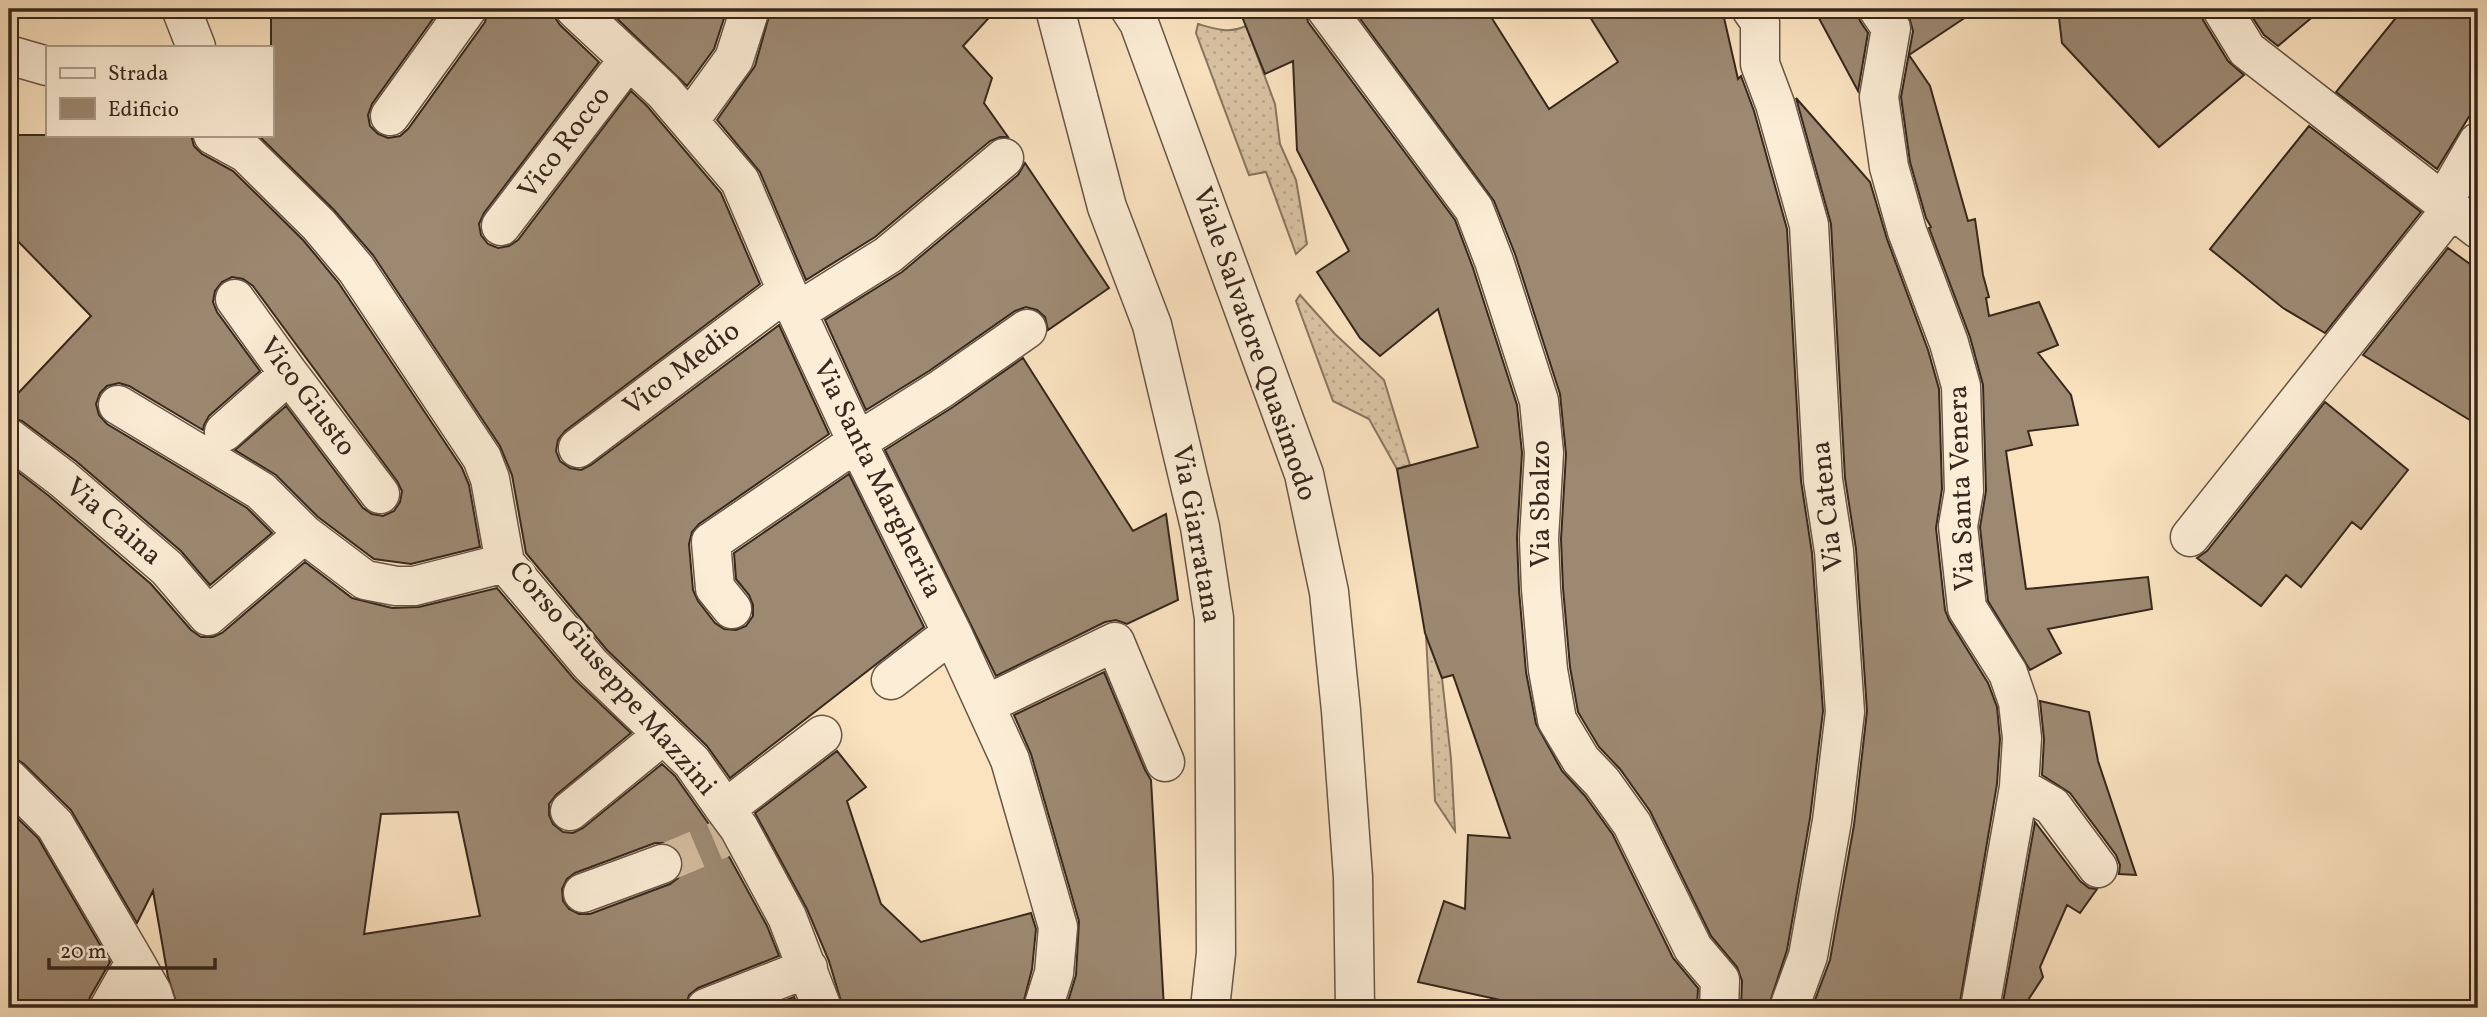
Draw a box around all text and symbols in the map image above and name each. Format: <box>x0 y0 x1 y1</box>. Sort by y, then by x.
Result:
legend <box>46 46 273 136</box>
text: Strada <box>108 60 169 89</box>
street label: Vico Rocco <box>510 78 620 208</box>
text: Edificio <box>108 96 179 125</box>
street label: Viale Salvatore Quasimodo <box>1182 182 1326 506</box>
street label: Vico Medio <box>615 312 749 426</box>
street label: Vico Giusto <box>249 329 365 465</box>
street label: Via Santa Margherita <box>802 353 952 605</box>
street label: Via Santa Venera <box>1939 384 1985 592</box>
street label: Via Catena <box>1802 439 1854 573</box>
street label: Via Sbalzo <box>1522 440 1561 568</box>
street label: Via Giarratana <box>1161 442 1231 626</box>
street label: Via Caina <box>56 469 170 575</box>
street label: Corso Giuseppe Mazzini <box>499 553 725 805</box>
scale bar <box>49 926 215 970</box>
text: 20 m <box>60 938 106 967</box>

